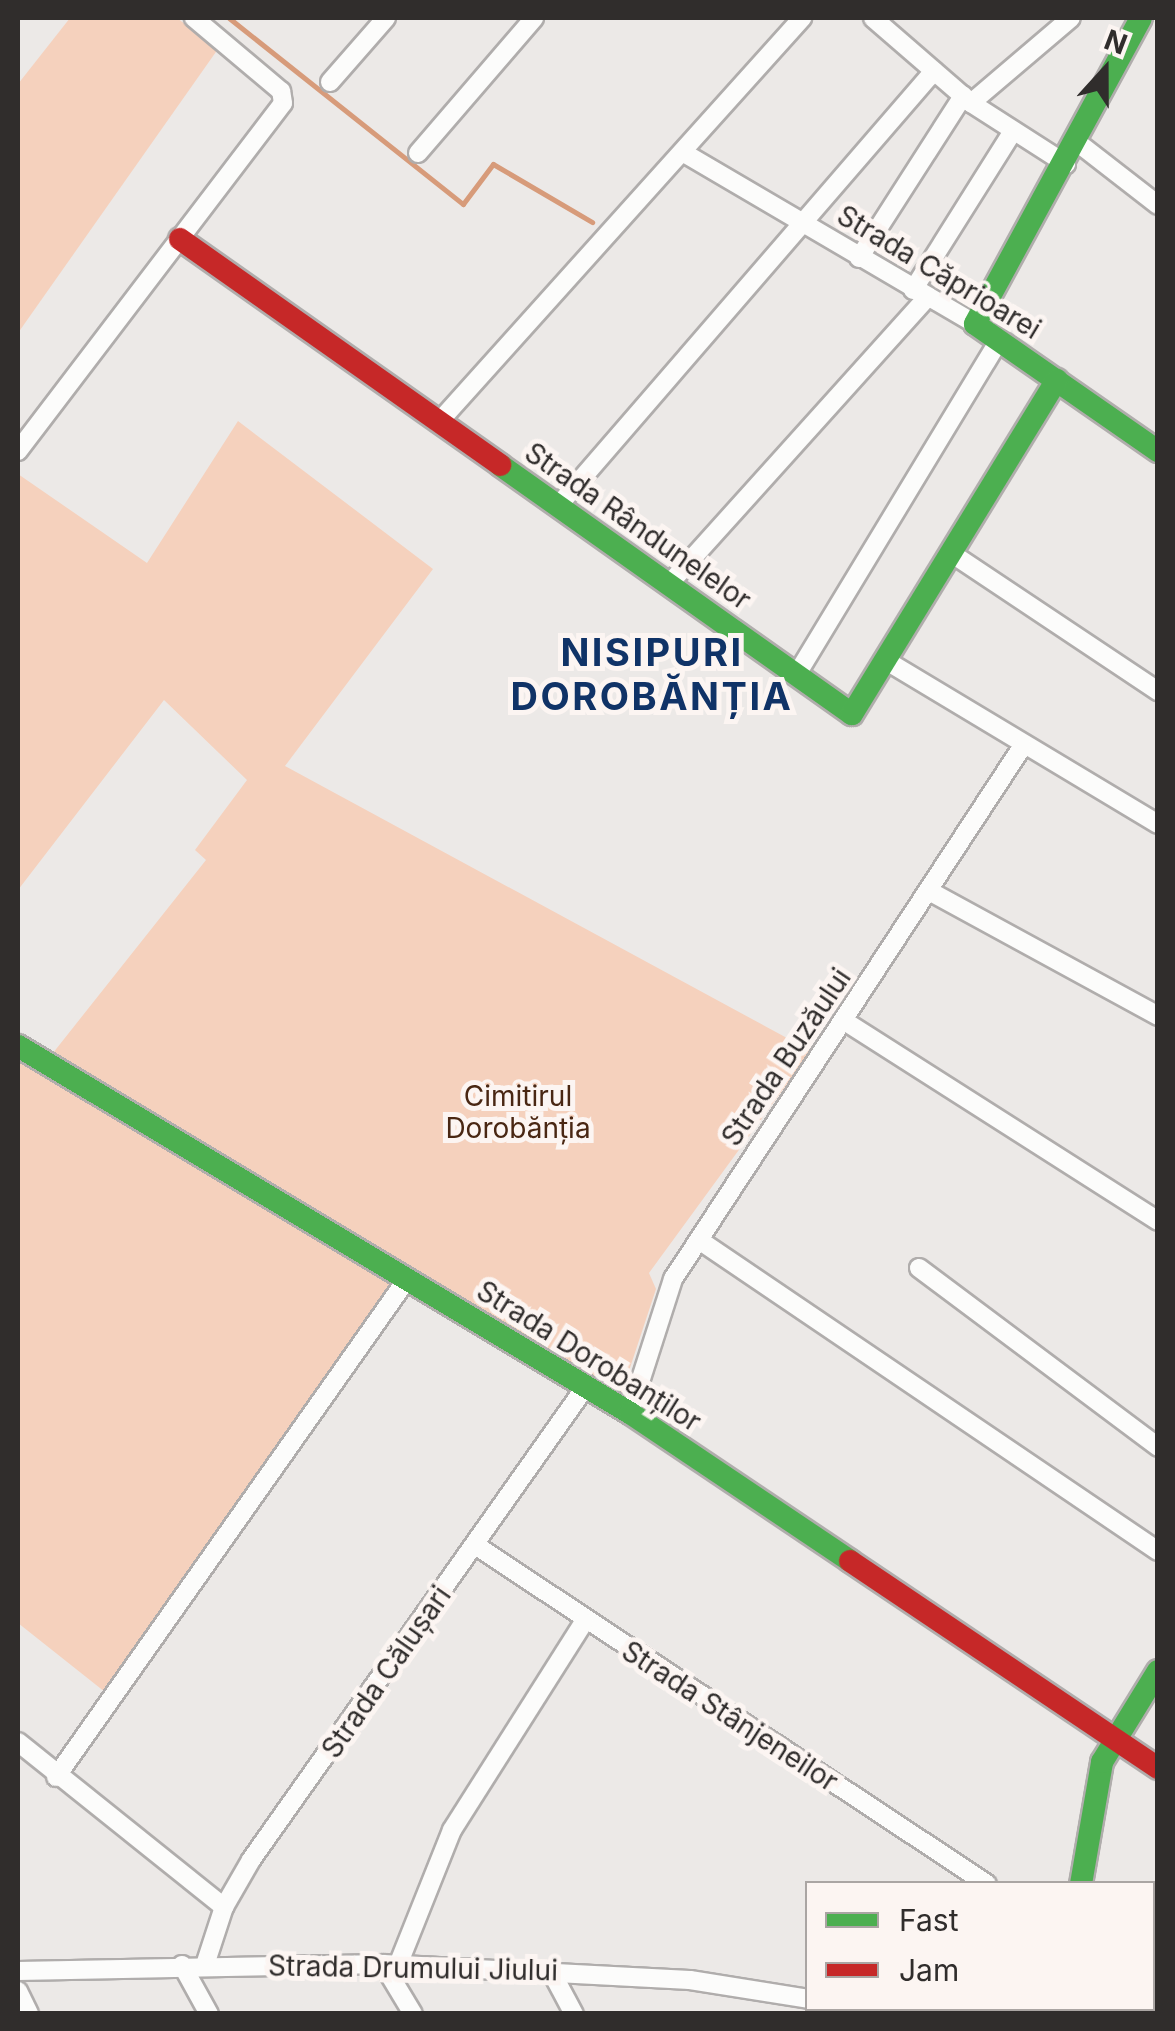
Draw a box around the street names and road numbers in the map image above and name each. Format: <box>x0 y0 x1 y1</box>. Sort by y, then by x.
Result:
street label: Strada Căprioarei <box>831 198 1047 346</box>
street label: Strada Rândunelelor <box>519 435 757 617</box>
street label: Strada Buzăului <box>714 962 858 1152</box>
street label: Strada Dorobanților <box>471 1273 707 1439</box>
street label: Strada Călușari <box>314 1580 458 1764</box>
street label: Strada Stânjeneilor <box>616 1634 844 1798</box>
street label: Strada Drumului Jiului <box>268 1949 558 1987</box>

